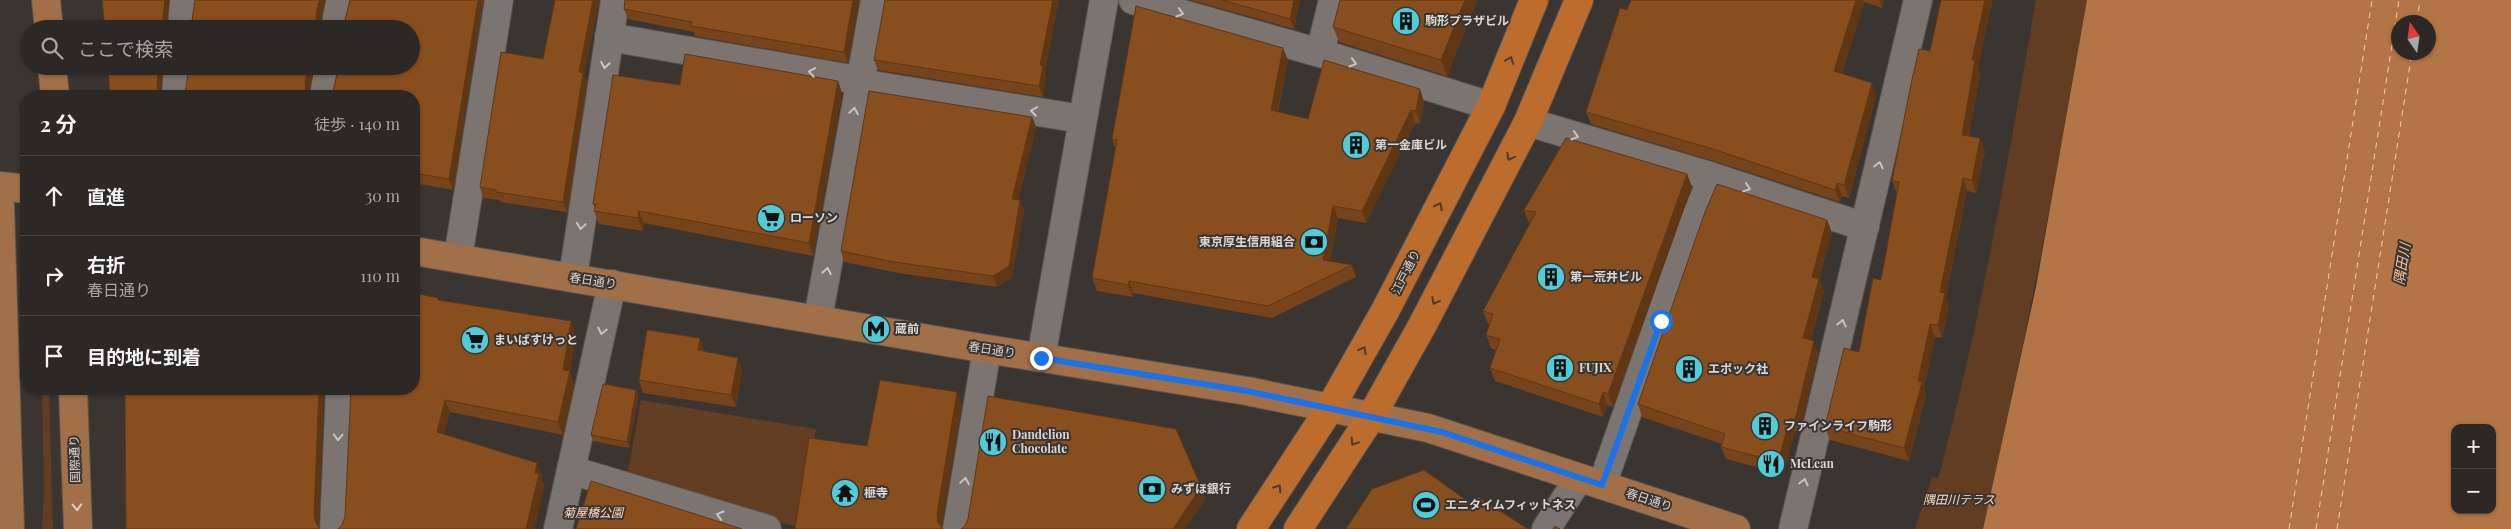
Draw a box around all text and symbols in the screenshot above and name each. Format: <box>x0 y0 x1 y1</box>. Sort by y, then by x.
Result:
building icon: 駒形プラザビル <box>1391 6 1421 36</box>
one-way arrow <box>1175 8 1184 18</box>
place label: 駒形プラザビル <box>1425 12 1509 28</box>
north arrow <box>2391 15 2436 60</box>
search box <box>20 20 420 75</box>
icon: search <box>38 34 66 62</box>
text: ここで検索 <box>78 35 173 61</box>
one-way arrow <box>1503 56 1514 65</box>
one-way arrow <box>1348 57 1357 67</box>
one-way arrow <box>600 62 611 70</box>
one-way arrow <box>808 67 816 77</box>
one-way arrow <box>849 107 859 115</box>
one-way arrow <box>1030 107 1038 117</box>
text: 2 分 <box>40 109 77 137</box>
text: 徒歩 · 140 m <box>314 113 400 134</box>
building icon: 第一金庫ビル <box>1341 130 1371 160</box>
one-way arrow <box>1571 130 1579 140</box>
place label: 第一金庫ビル <box>1375 136 1447 152</box>
one-way arrow <box>1506 152 1516 161</box>
one-way arrow <box>1873 161 1884 170</box>
icon: ahead <box>40 182 68 210</box>
text: 直進 <box>87 183 125 209</box>
one-way arrow <box>1743 183 1751 193</box>
text: 30 m <box>365 185 400 206</box>
supermarket icon: ローソン <box>756 203 786 233</box>
one-way arrow <box>1433 203 1443 212</box>
place label: ローソン <box>790 209 838 225</box>
one-way arrow <box>576 222 586 231</box>
bank icon: 東京厚生信用組合 <box>1299 227 1329 257</box>
place label: 東京厚生信用組合 <box>1199 233 1295 249</box>
water label: 隅田川 <box>2389 240 2414 286</box>
street label: 江戸通り <box>1387 247 1423 297</box>
text: 右折 <box>87 251 125 277</box>
icon: right <box>40 262 68 290</box>
building icon: 第一荒井ビル <box>1536 262 1566 292</box>
text: 110 m <box>360 265 400 286</box>
one-way arrow <box>821 267 831 276</box>
street label: 春日通り <box>568 268 618 292</box>
place label: 第一荒井ビル <box>1570 268 1642 284</box>
text: 春日通り <box>87 279 151 300</box>
one-way arrow <box>1431 296 1441 305</box>
route start <box>1650 310 1673 333</box>
metro station icon: 蔵前 <box>861 314 891 344</box>
one-way arrow <box>1836 319 1847 328</box>
place label: 蔵前 <box>895 320 919 336</box>
supermarket icon: まいばすけっと <box>460 325 490 355</box>
one-way arrow <box>597 327 608 336</box>
place label: まいばすけっと <box>494 331 578 347</box>
street label: 春日通り <box>967 337 1017 361</box>
icon: arrive <box>40 342 68 370</box>
text: 目的地に到着 <box>87 343 201 369</box>
one-way arrow <box>1357 346 1367 355</box>
route end <box>1030 347 1053 370</box>
building icon: FUJIX <box>1545 353 1575 383</box>
building icon: エポック社 <box>1674 354 1704 384</box>
place label: FUJIX <box>1579 359 1612 375</box>
place label: エポック社 <box>1708 360 1768 376</box>
building icon: ファインライフ駒形 <box>1750 411 1780 441</box>
place label: ファインライフ駒形 <box>1784 417 1892 433</box>
map controls <box>2451 424 2496 514</box>
button: + <box>2451 424 2496 469</box>
place label: Dandelion Chocolate <box>1012 426 1070 456</box>
restaurant icon: Dandelion Chocolate <box>978 427 1008 457</box>
one-way arrow <box>333 434 343 442</box>
street label: 国際通り <box>65 435 83 483</box>
one-way arrow <box>1351 436 1360 446</box>
restaurant icon: McLean <box>1756 449 1786 479</box>
place label: McLean <box>1790 455 1834 471</box>
button: − <box>2451 469 2496 514</box>
bank icon: みずほ銀行 <box>1137 474 1167 504</box>
one-way arrow <box>960 477 970 485</box>
one-way arrow <box>1798 477 1809 486</box>
temple icon: 榧寺 <box>830 478 860 508</box>
place label: みずほ銀行 <box>1171 480 1231 496</box>
place label: 榧寺 <box>864 484 888 500</box>
one-way arrow <box>1271 484 1281 493</box>
street label: 春日通り <box>1624 484 1675 514</box>
sports icon: エニタイムフィットネス <box>1411 490 1441 520</box>
park label: 隅田川テラス <box>1923 491 1995 507</box>
place label: エニタイムフィットネス <box>1445 496 1576 512</box>
one-way arrow <box>72 504 83 512</box>
park label: 菊屋橋公園 <box>563 504 625 520</box>
one-way arrow <box>717 511 725 521</box>

